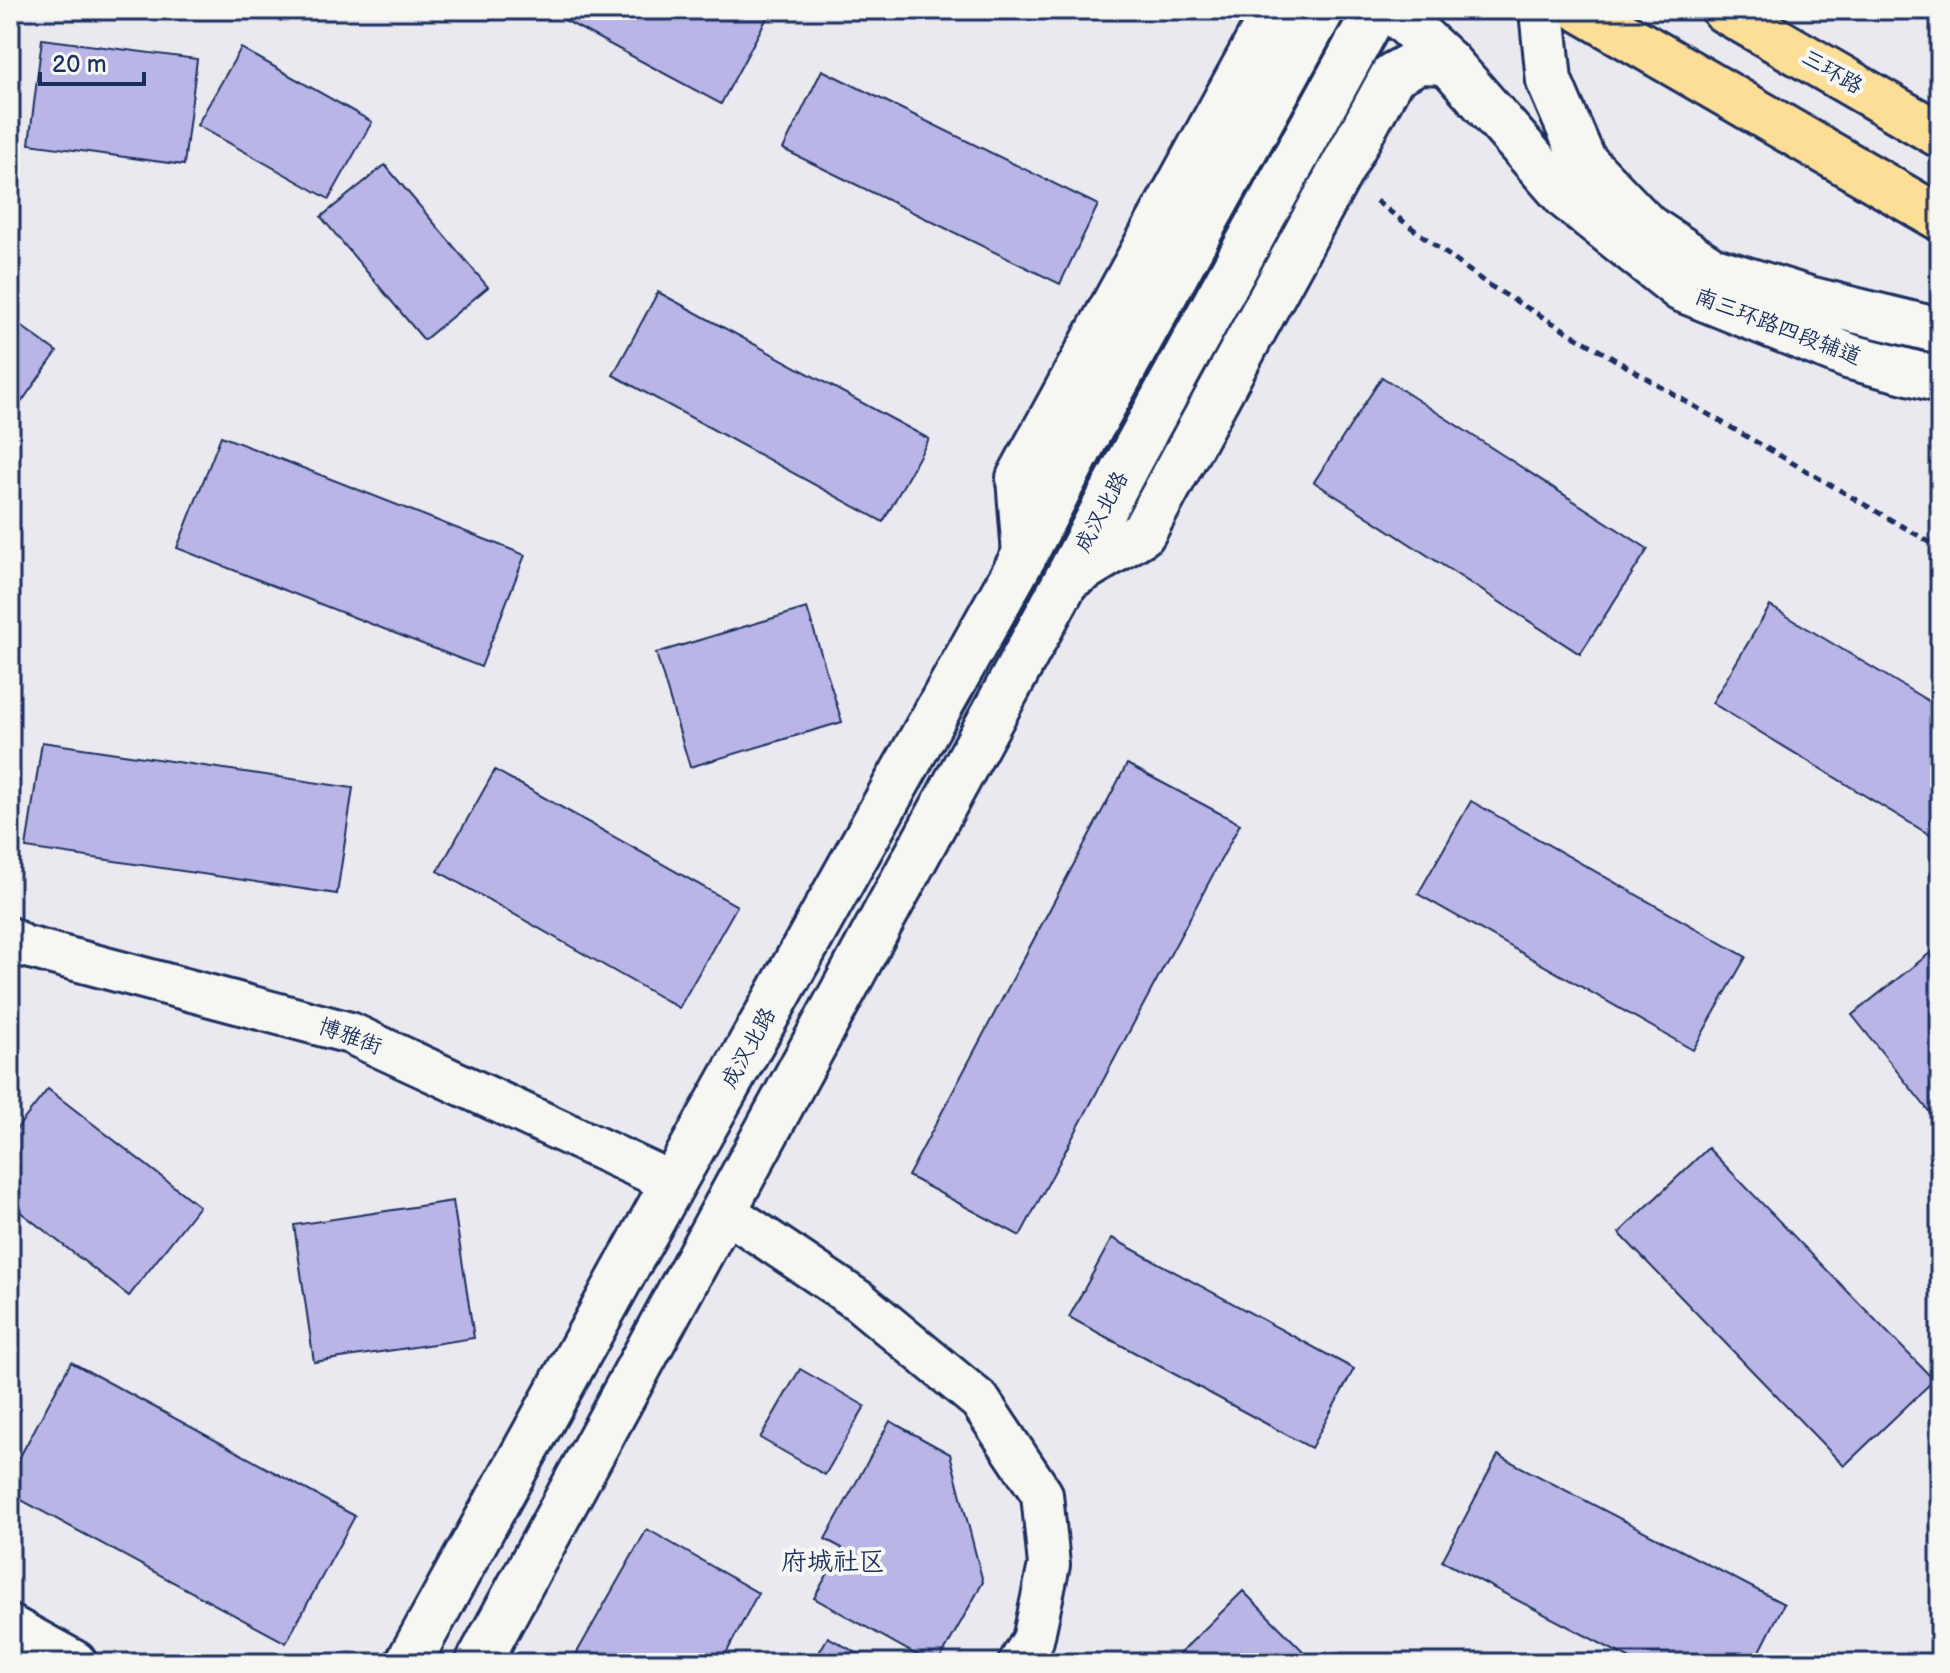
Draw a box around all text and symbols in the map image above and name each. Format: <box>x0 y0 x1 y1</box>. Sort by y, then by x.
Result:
scale bar <box>40 36 144 86</box>
street label: 三环路 <box>1797 44 1867 100</box>
text: 20 m <box>52 50 107 79</box>
street label: 南三环路四段辅道 <box>1691 283 1865 371</box>
street label: 成汉北路 <box>1069 467 1135 557</box>
street label: 成汉北路 <box>716 1003 782 1093</box>
street label: 博雅街 <box>314 1013 386 1061</box>
district label: 府城社区 <box>781 1547 885 1578</box>

